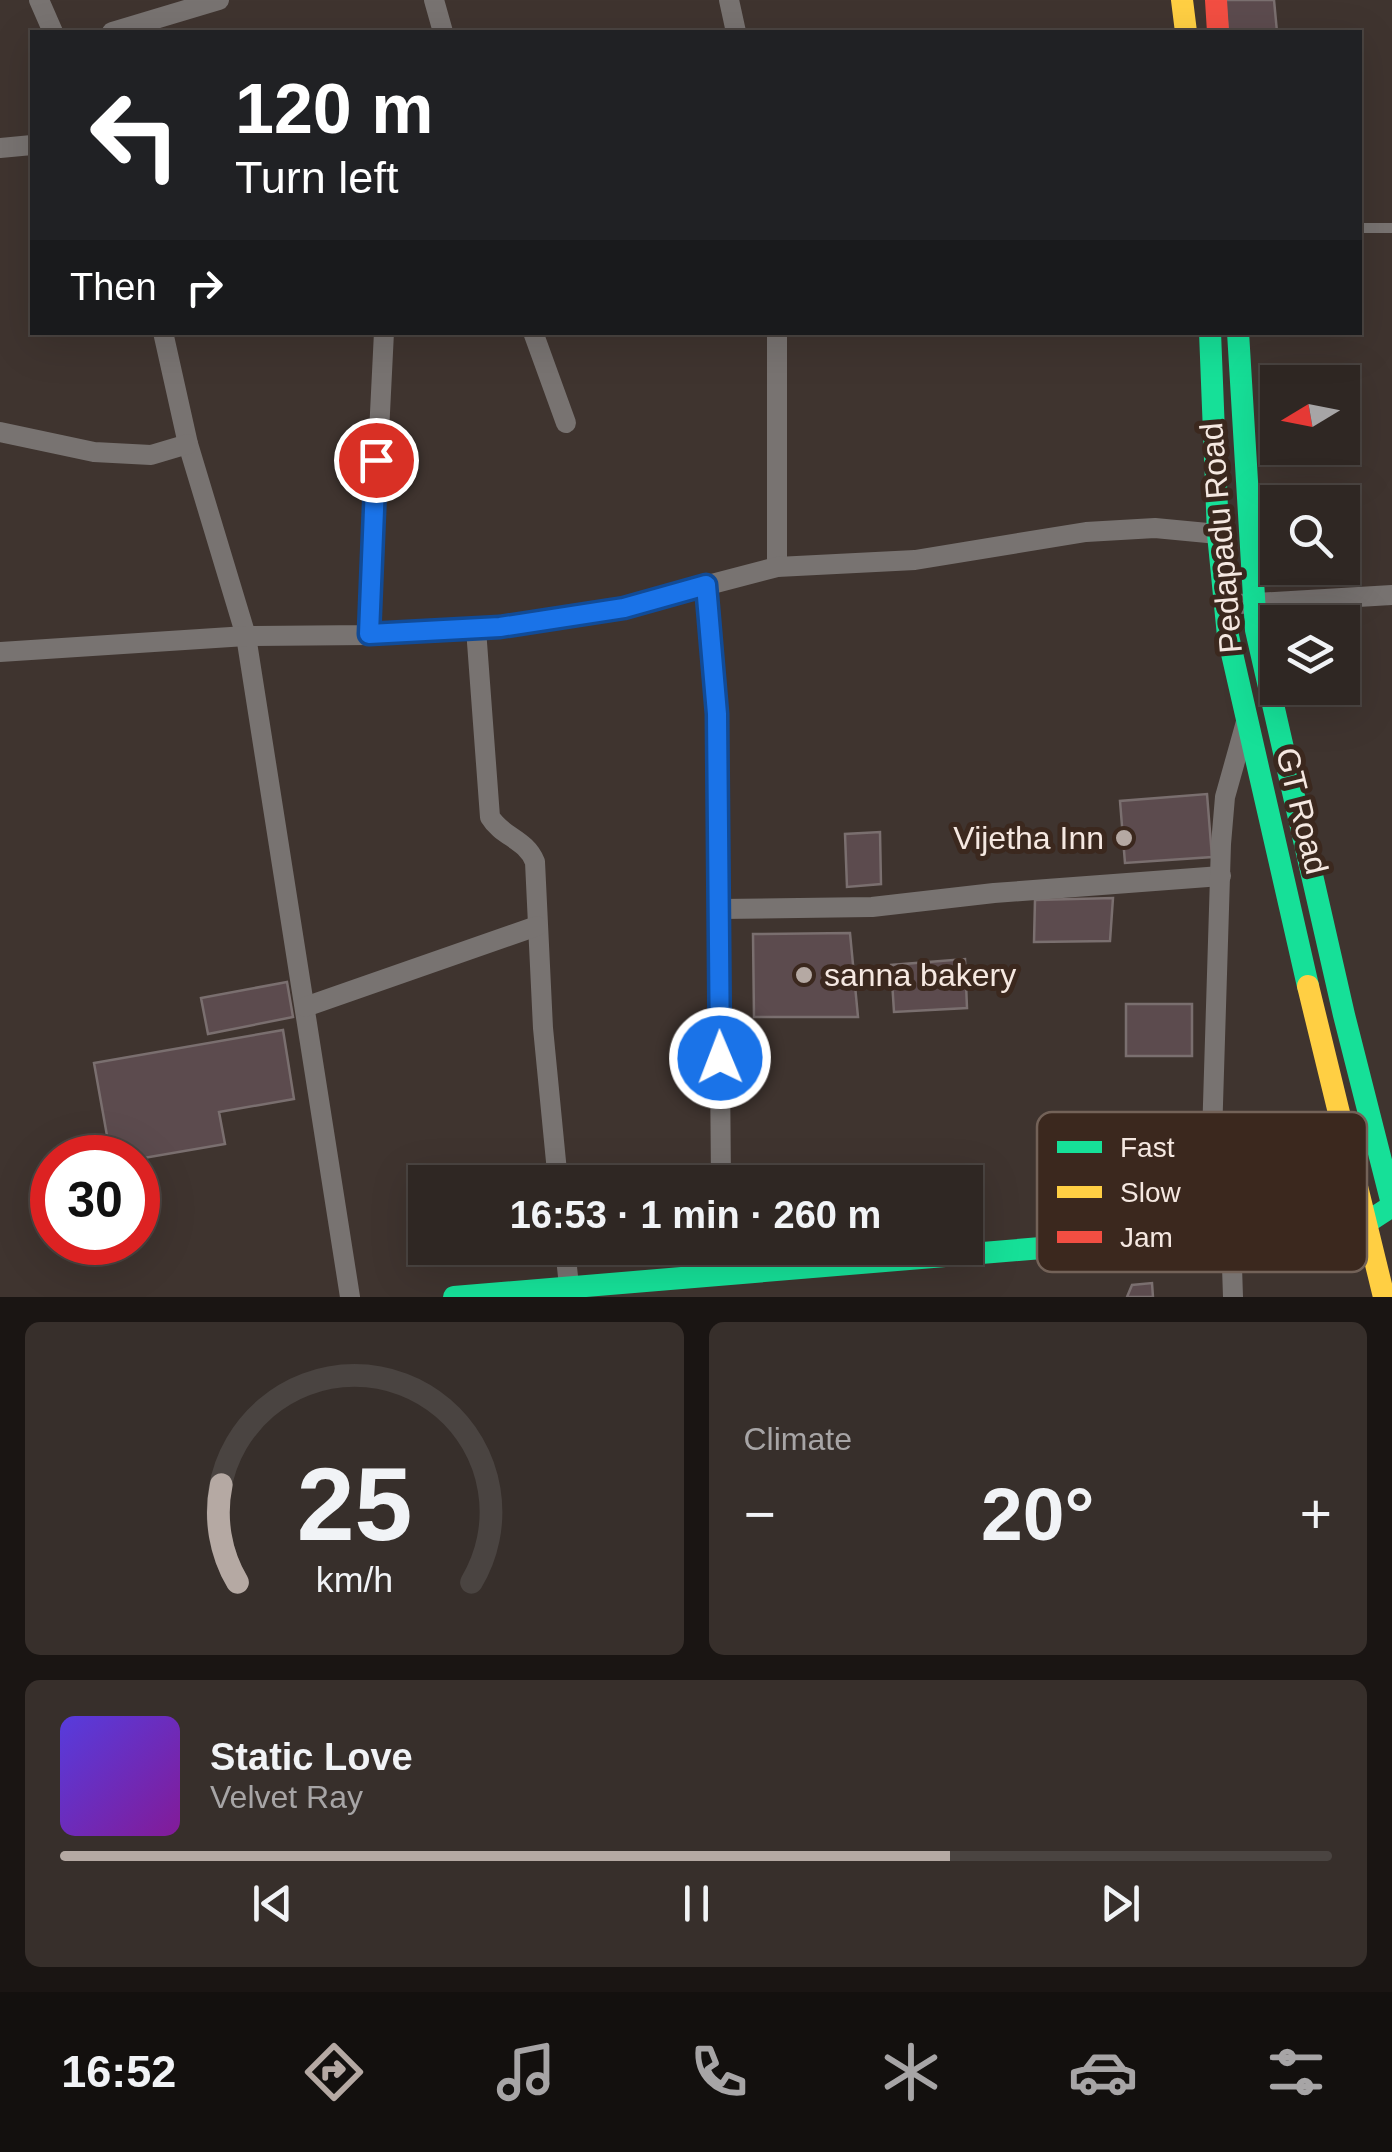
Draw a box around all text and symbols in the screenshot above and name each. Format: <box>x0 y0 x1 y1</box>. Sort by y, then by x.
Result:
icon: left <box>70 70 200 200</box>
text: 120 m <box>235 70 433 148</box>
text: Turn left <box>235 152 398 203</box>
icon: right <box>177 260 232 315</box>
text: Then <box>70 266 157 308</box>
north arrow <box>1260 365 1360 465</box>
map controls <box>1260 365 1360 705</box>
pin <box>334 418 419 503</box>
street label: Pedapadu Road <box>1193 421 1249 655</box>
icon: arrive <box>349 433 404 488</box>
button: search <box>1260 485 1360 585</box>
button: layers <box>1260 605 1360 705</box>
street label: GT Road <box>1269 744 1335 878</box>
place label: Vijetha Inn <box>953 820 1104 856</box>
marker: Vijetha Inn <box>1113 827 1135 849</box>
place label: sanna bakery <box>824 957 1016 993</box>
marker: sanna bakery <box>793 964 815 986</box>
position arrow <box>668 1006 772 1110</box>
legend <box>1037 1112 1367 1272</box>
text: Fast <box>1120 1132 1175 1163</box>
speed limit sign: 30 <box>30 1135 160 1265</box>
text: Slow <box>1120 1177 1181 1208</box>
text: 16:53 · 1 min · 260 m <box>510 1194 881 1236</box>
text: Jam <box>1120 1222 1173 1253</box>
text: Climate <box>744 1421 852 1457</box>
text: 25 <box>296 1446 412 1562</box>
text: 20° <box>981 1472 1094 1556</box>
text: − <box>744 1483 776 1545</box>
text: + <box>1300 1483 1332 1545</box>
text: km/h <box>316 1560 393 1600</box>
text: Static Love <box>210 1736 413 1778</box>
text: Velvet Ray <box>210 1779 363 1815</box>
icon: previous <box>245 1876 300 1931</box>
icon: pause <box>669 1876 724 1931</box>
icon: next <box>1093 1876 1148 1931</box>
icon: directions <box>299 2037 369 2107</box>
icon: music <box>491 2037 561 2107</box>
icon: phone <box>684 2037 754 2107</box>
icon: climate <box>876 2037 946 2107</box>
icon: car <box>1068 2037 1138 2107</box>
icon: filters <box>1261 2037 1331 2107</box>
text: 16:52 <box>61 2046 176 2097</box>

